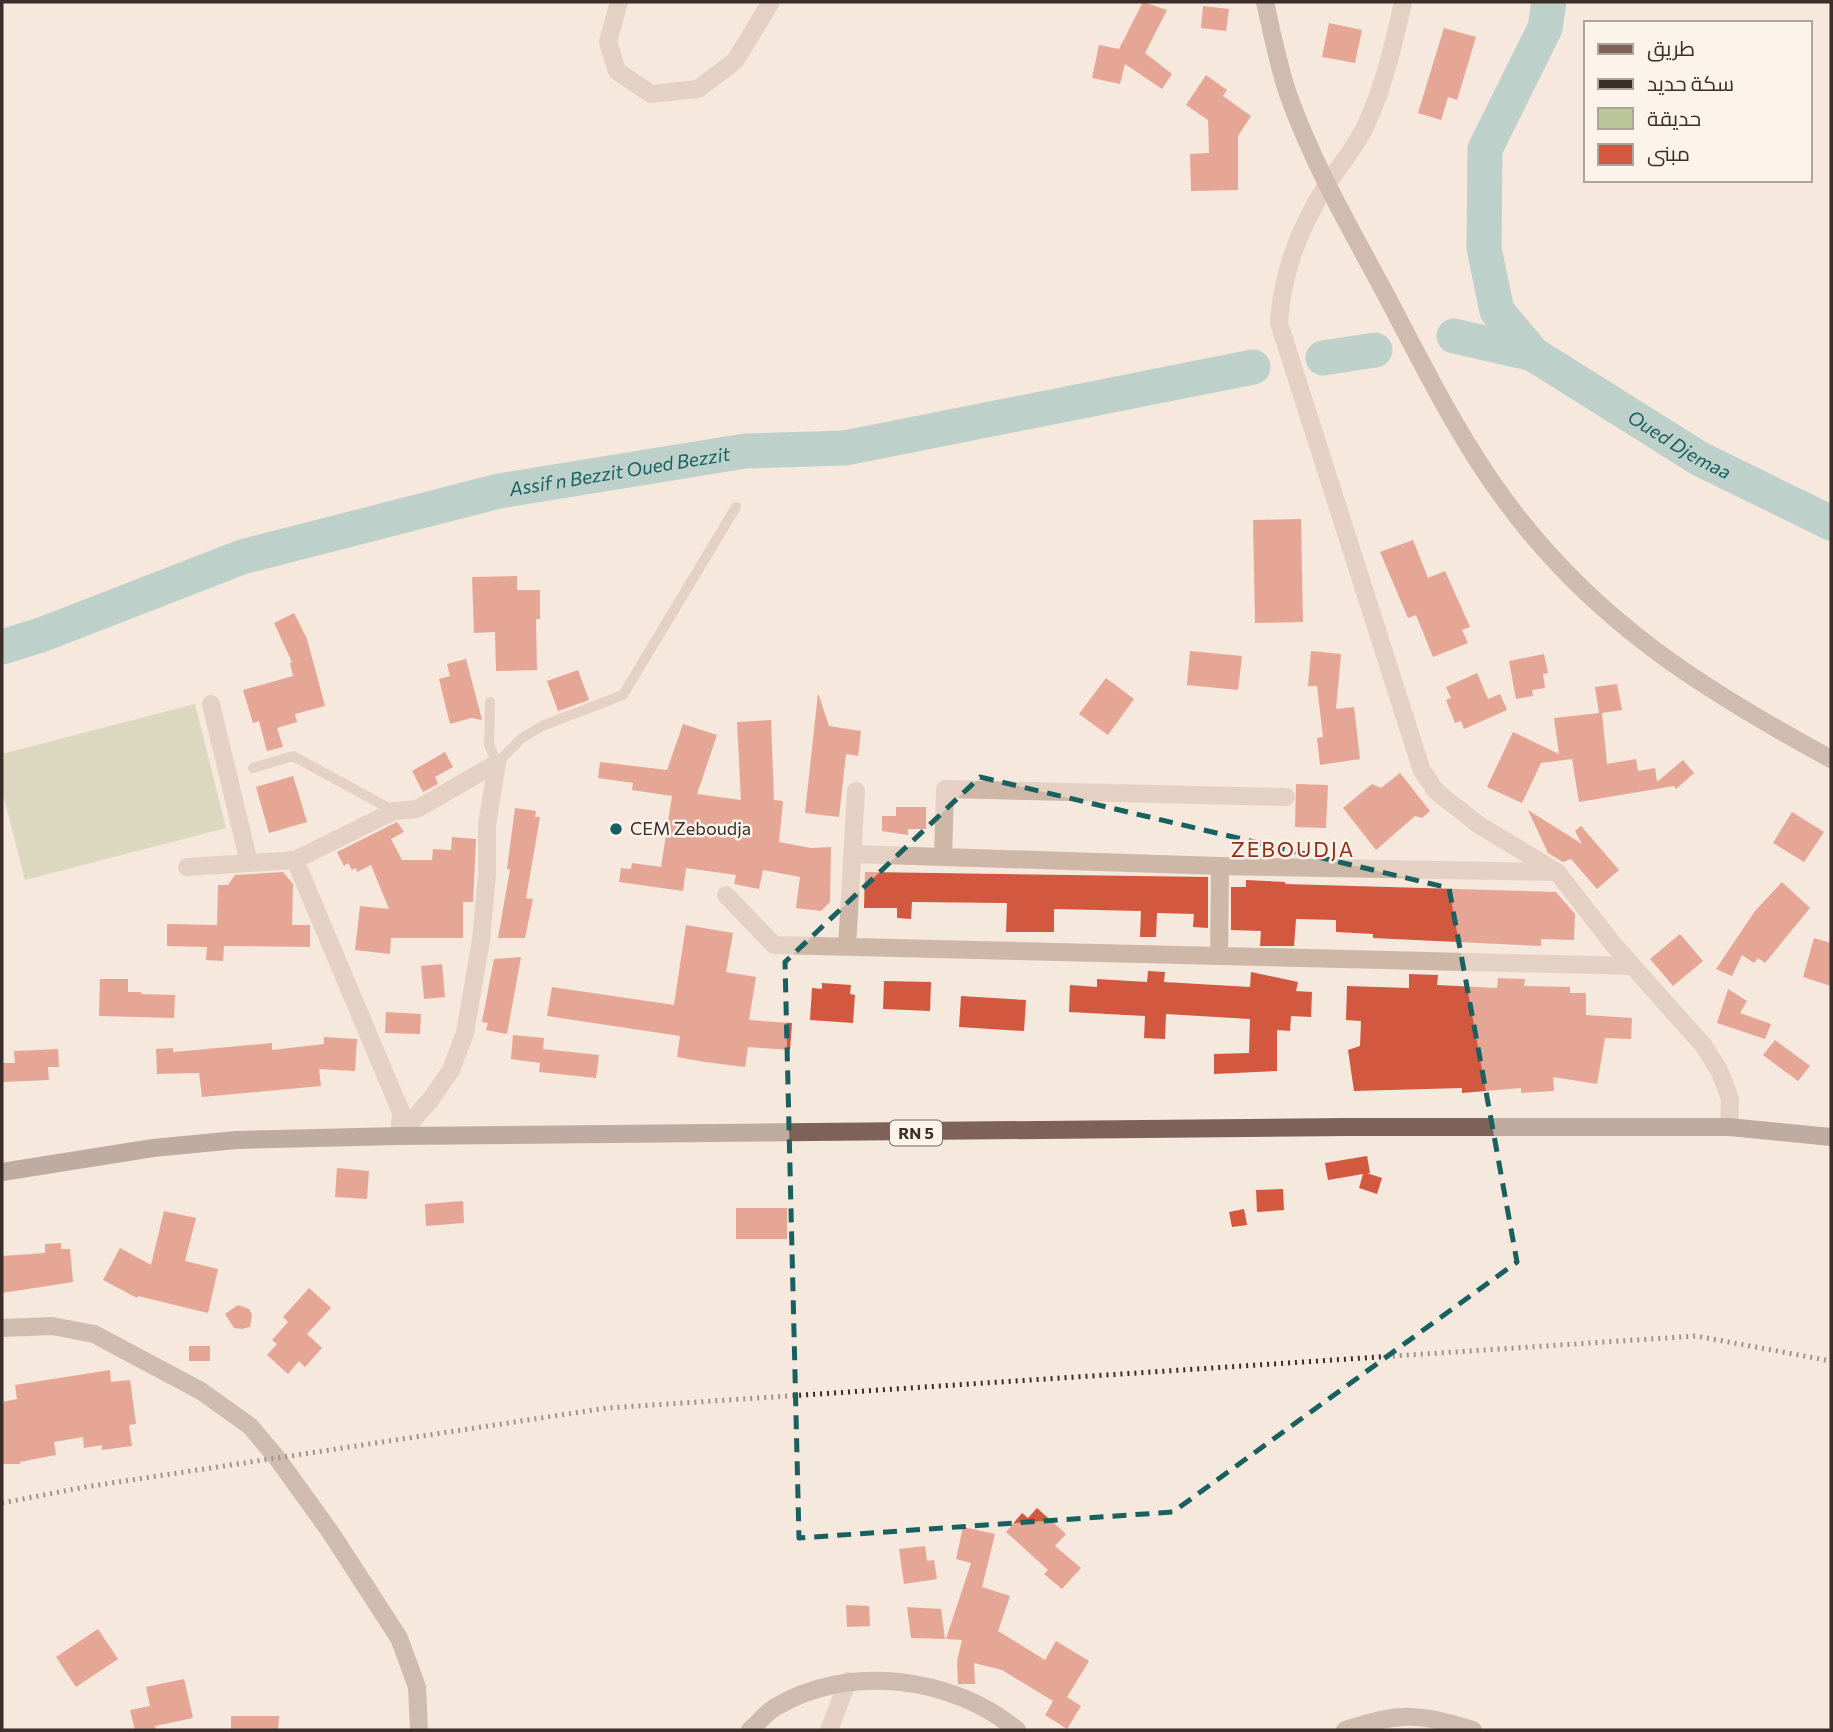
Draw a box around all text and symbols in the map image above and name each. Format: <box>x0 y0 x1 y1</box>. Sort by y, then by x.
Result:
legend <box>1584 21 1812 182</box>
text: طريق <box>1647 35 1695 62</box>
text: سكة حديد <box>1647 70 1734 95</box>
text: حديقة <box>1647 105 1701 130</box>
text: مبنى <box>1647 140 1690 167</box>
water label: Oued Djemaa <box>1624 405 1735 483</box>
water label: Assif n Bezzit Oued Bezzit <box>507 441 733 500</box>
place label: CEM Zeboudja <box>630 817 751 839</box>
marker: CEM Zeboudja <box>608 821 624 837</box>
district label: ZEBOUDJA <box>1231 836 1355 861</box>
road number: RN 5 <box>890 1120 942 1146</box>

